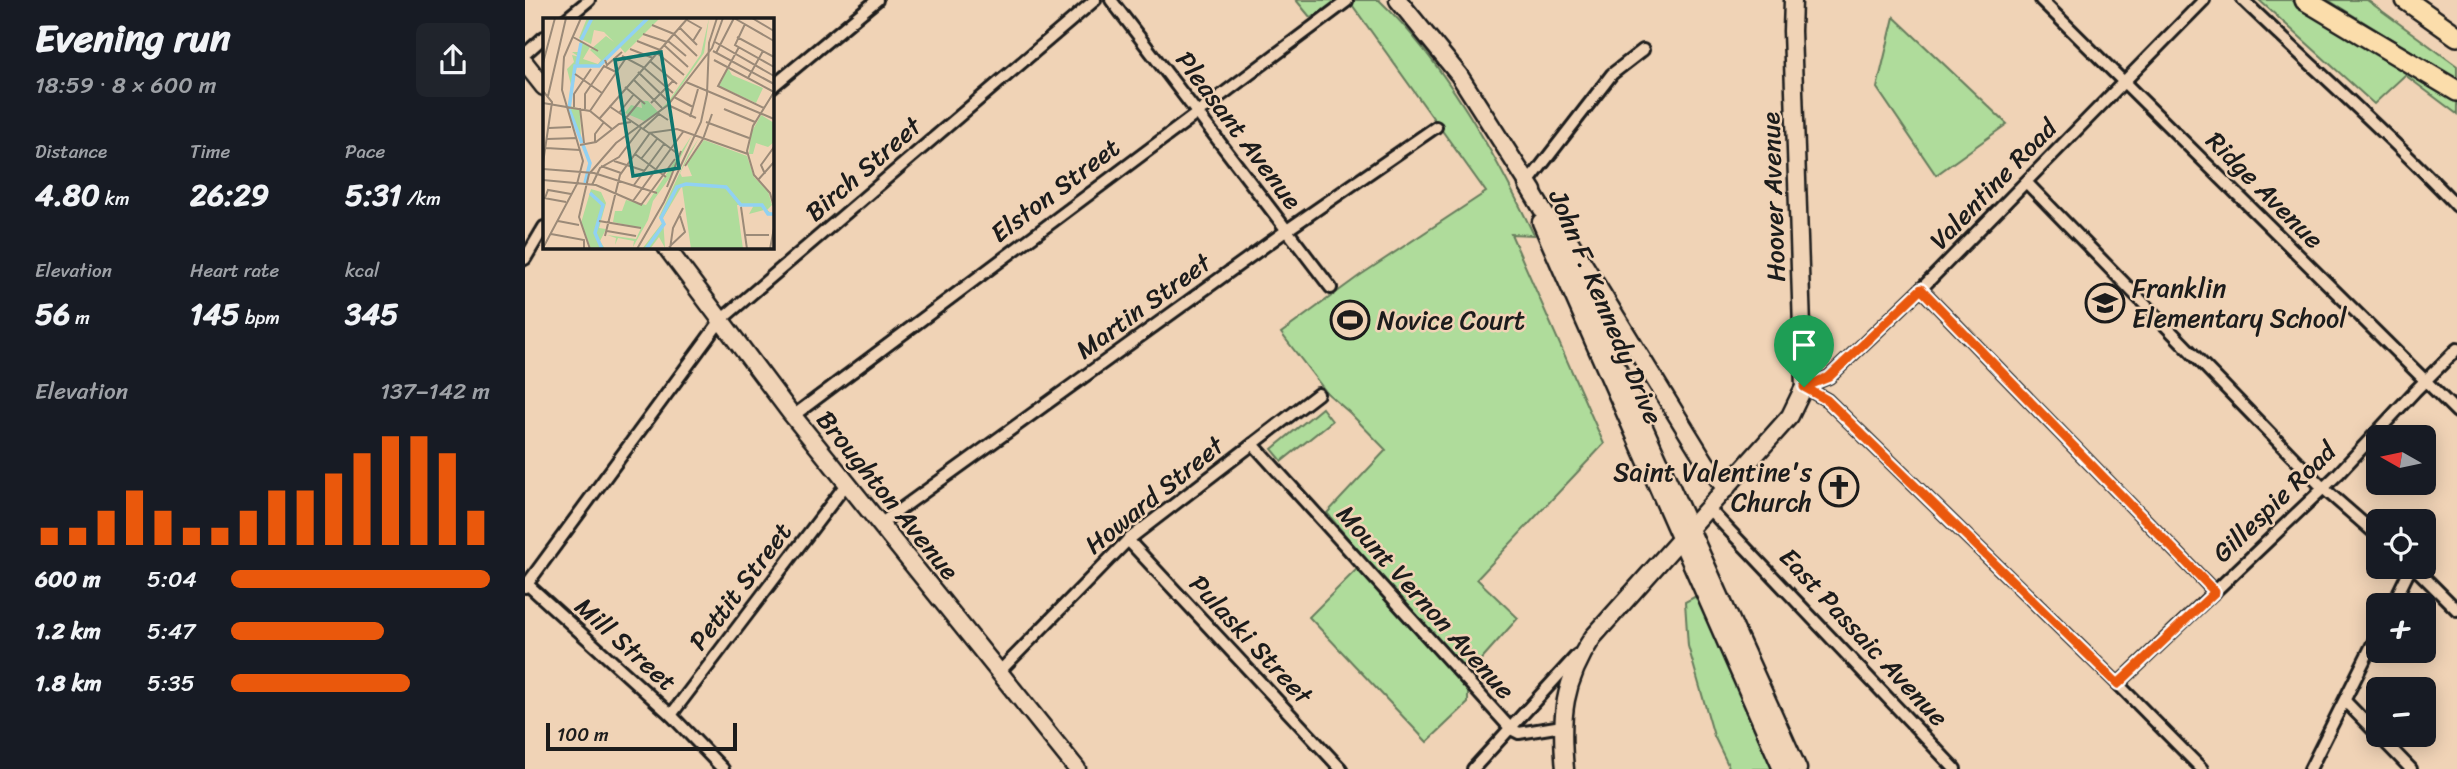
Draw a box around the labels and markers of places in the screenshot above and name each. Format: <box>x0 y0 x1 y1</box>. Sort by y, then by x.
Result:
place label: Franklin Elementary School <box>2132 265 2347 341</box>
school or university icon: Franklin Elementary School <box>2084 282 2126 324</box>
place label: Novice Court <box>1377 297 1525 343</box>
sports icon: Novice Court <box>1329 299 1371 341</box>
pin <box>1774 315 1834 387</box>
place label: Saint Valentine's Church <box>1613 449 1813 525</box>
church icon: Saint Valentine's Church <box>1818 466 1860 508</box>

